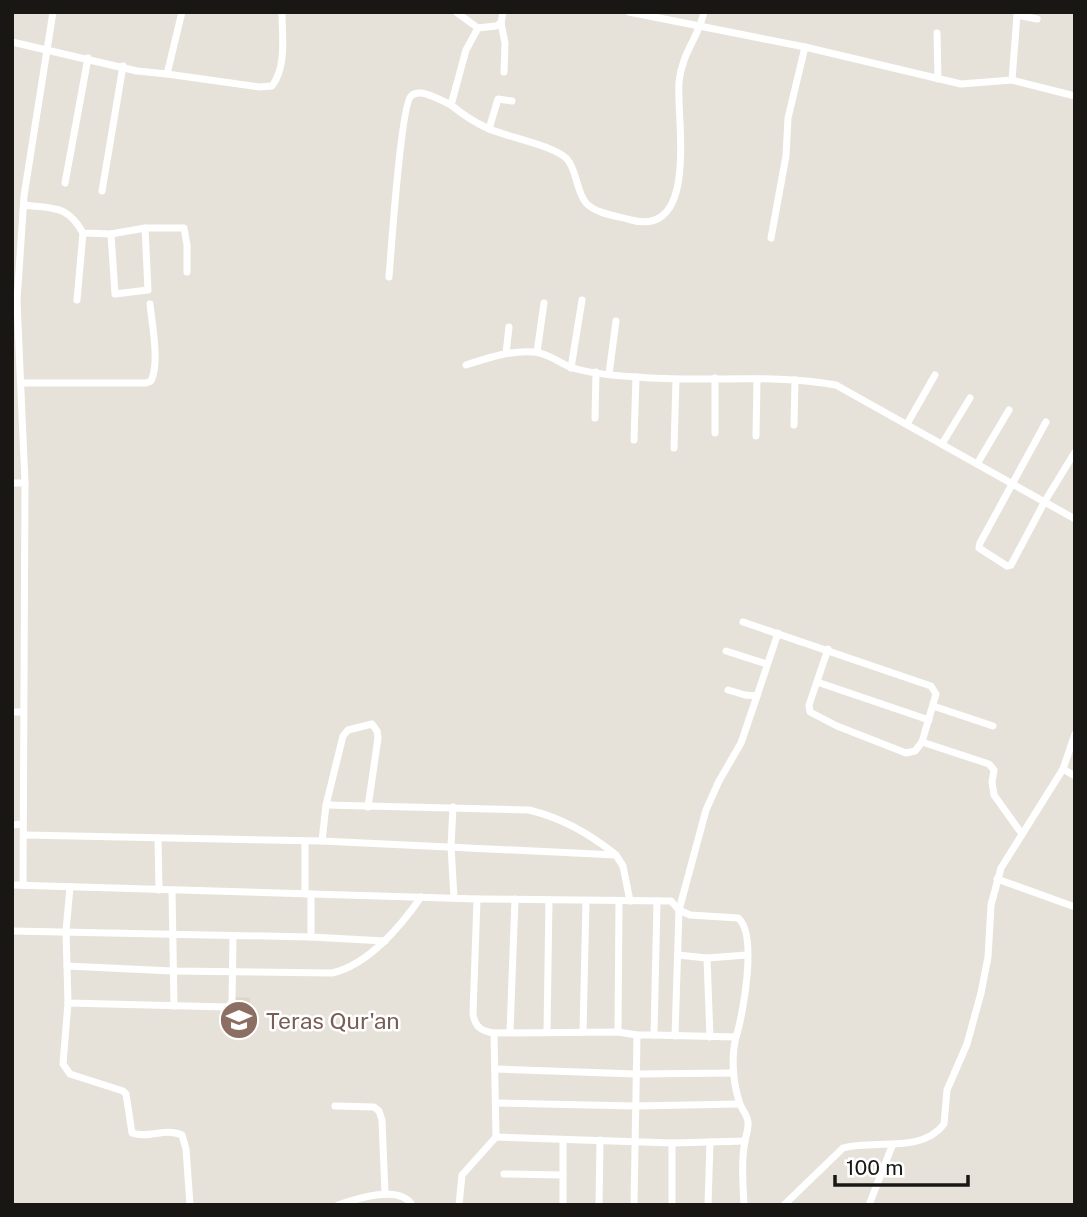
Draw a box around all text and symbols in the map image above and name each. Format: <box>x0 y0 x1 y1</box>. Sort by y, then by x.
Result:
school or university icon: Teras Qur'an <box>218 999 260 1041</box>
place label: Teras Qur'an <box>266 1007 400 1034</box>
scale bar <box>835 1144 968 1188</box>
text: 100 m <box>846 1155 903 1180</box>

